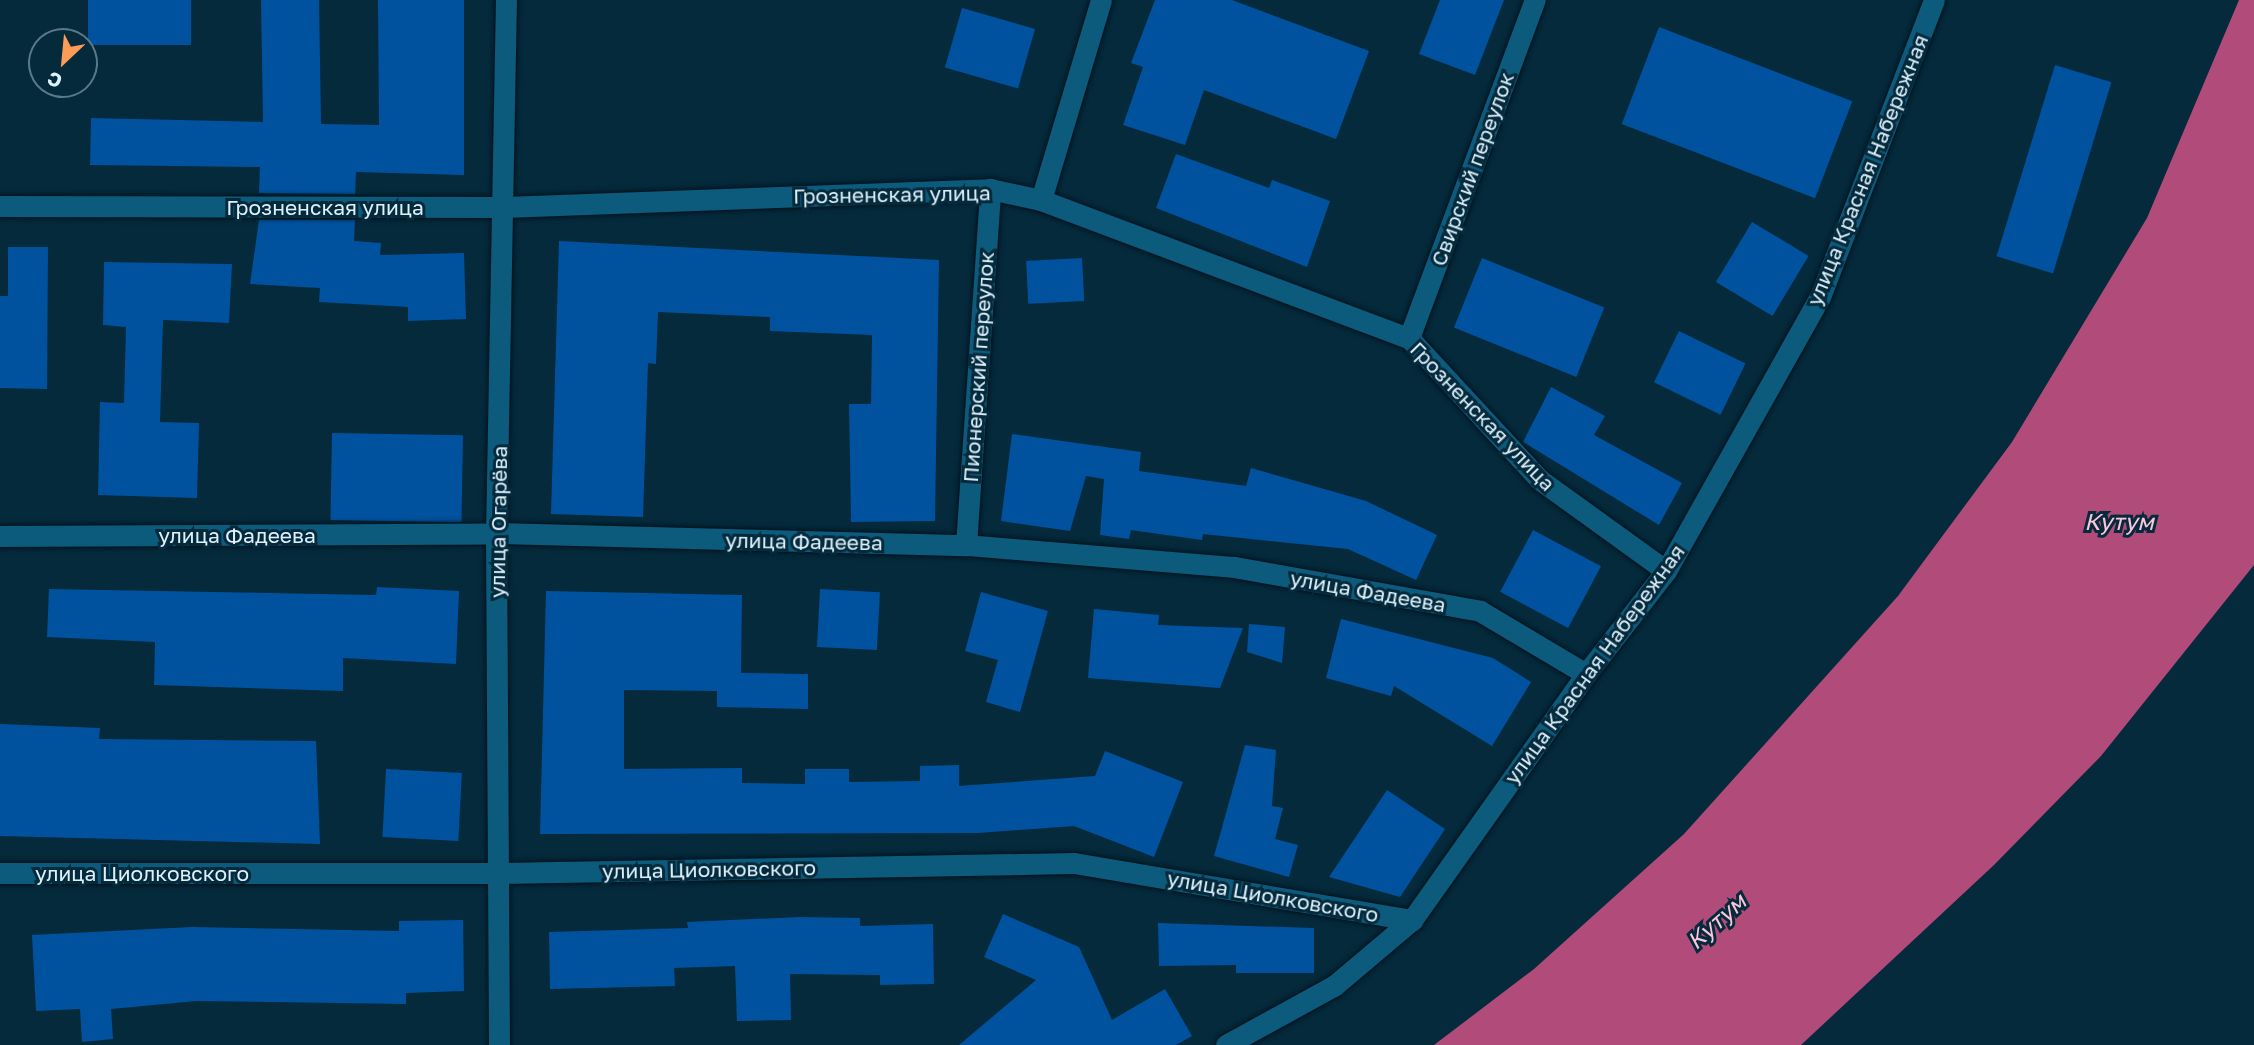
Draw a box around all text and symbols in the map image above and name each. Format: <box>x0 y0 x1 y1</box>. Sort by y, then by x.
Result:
north arrow <box>28 28 98 98</box>
street label: улица Красная Набережная <box>1801 31 1933 309</box>
text: С <box>43 67 66 94</box>
street label: Свирский переулок <box>1425 69 1519 269</box>
street label: Грозненская улица <box>793 180 991 208</box>
street label: Грозненская улица <box>226 194 424 220</box>
street label: Пионерский переулок <box>957 251 999 483</box>
street label: Грозненская улица <box>1405 336 1561 496</box>
street label: улица Огарёва <box>484 446 512 598</box>
water label: Кутум <box>2084 507 2154 535</box>
street label: улица Фадеева <box>158 522 316 548</box>
street label: улица Фадеева <box>725 527 883 555</box>
street label: улица Красная Набережная <box>1499 539 1689 789</box>
street label: улица Фадеева <box>1288 565 1448 617</box>
street label: улица Циолковского <box>602 855 816 883</box>
street label: улица Циолковского <box>35 860 249 886</box>
street label: улица Циолковского <box>1165 865 1381 927</box>
water label: Кутум <box>1681 887 1751 955</box>

